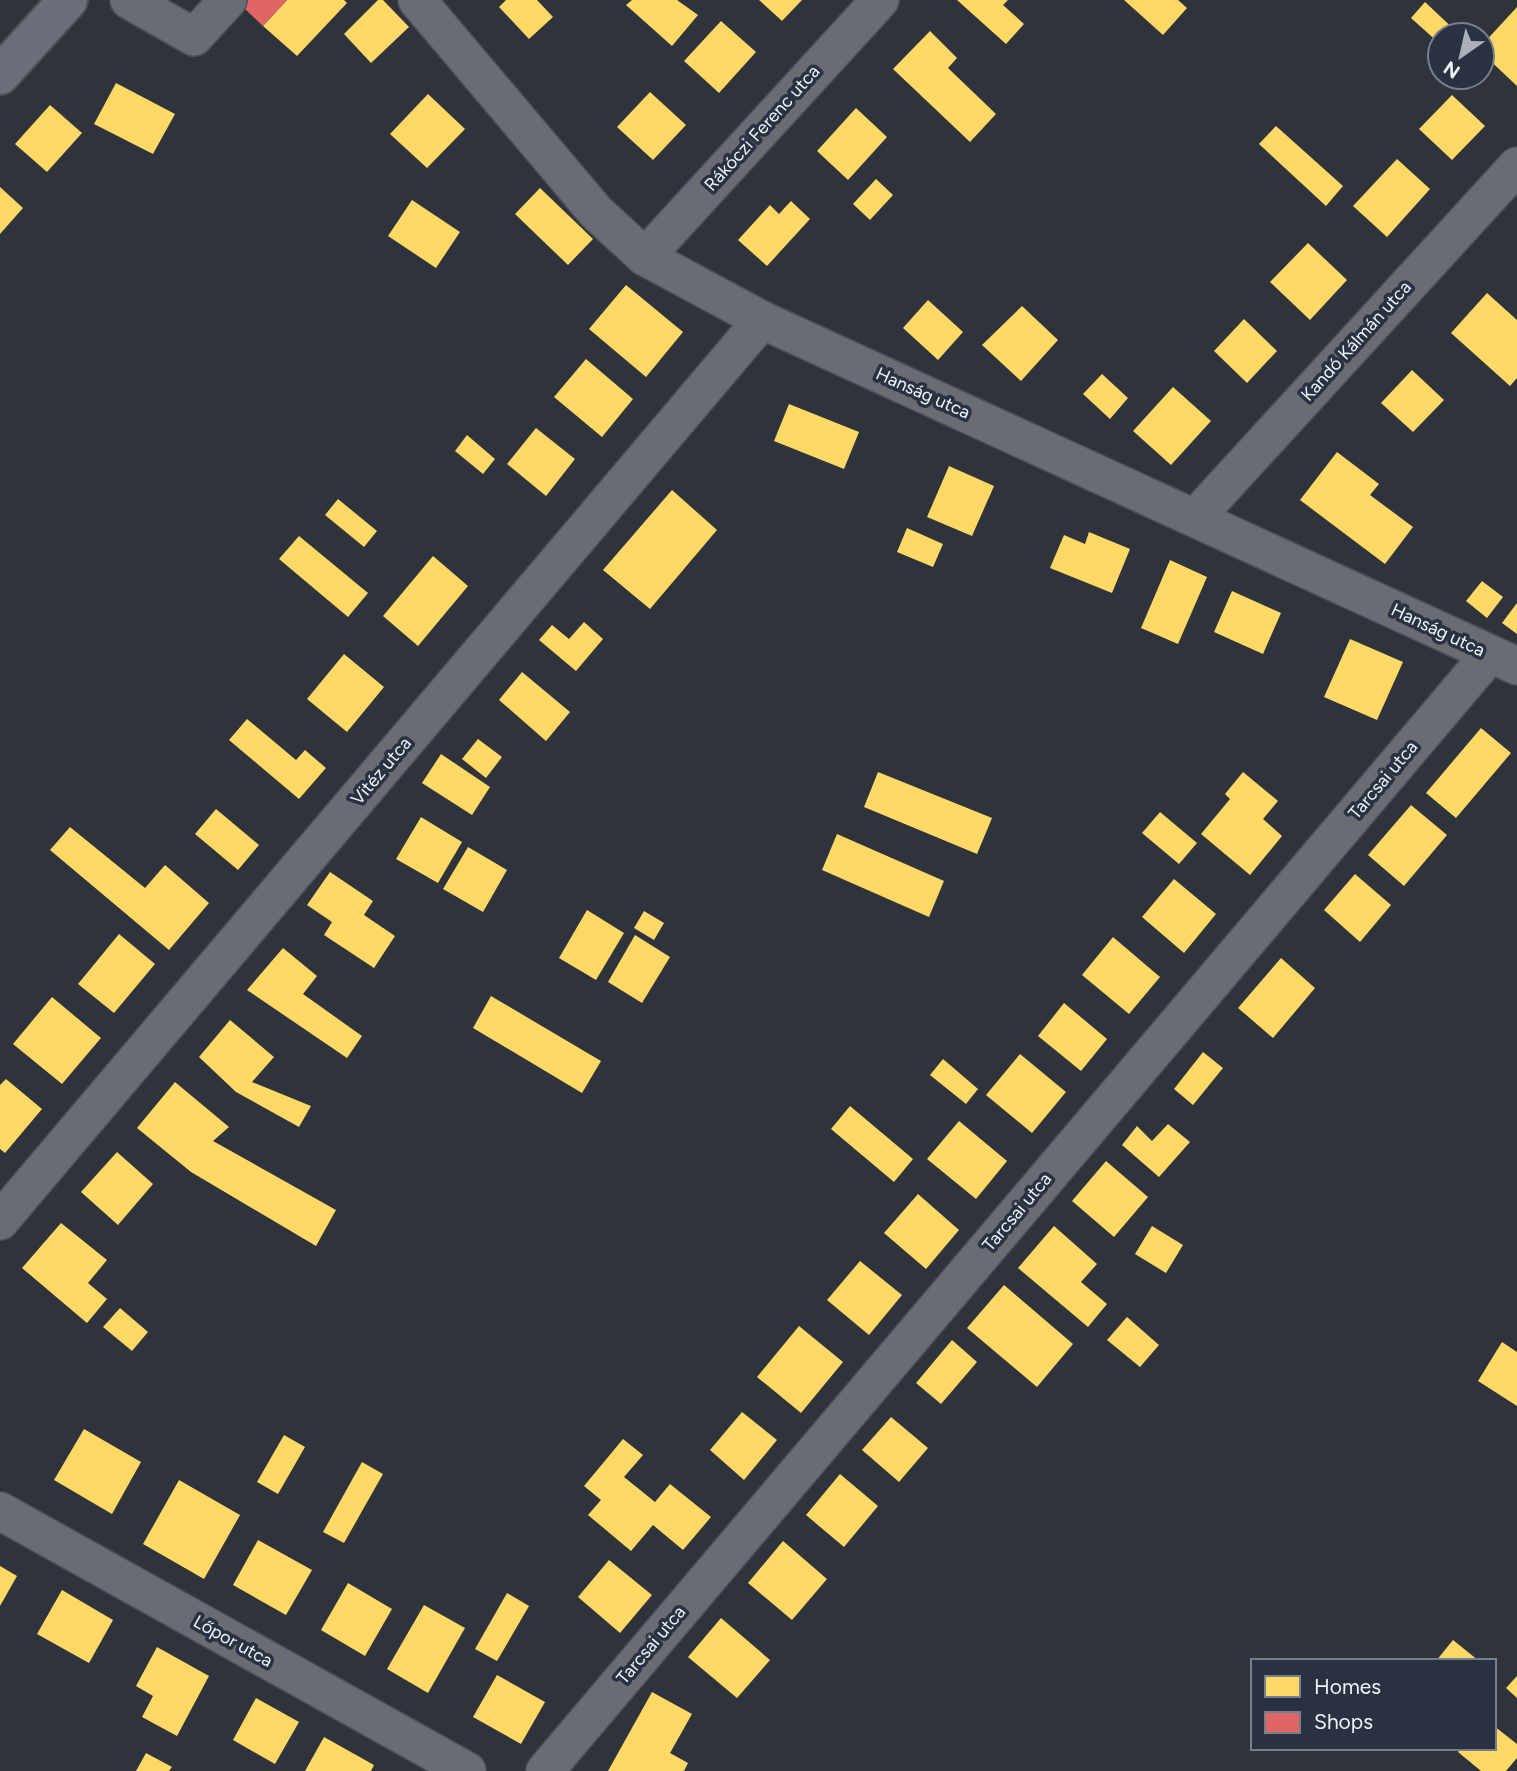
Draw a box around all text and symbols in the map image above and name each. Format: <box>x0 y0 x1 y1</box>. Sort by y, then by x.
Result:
north arrow <box>1426 21 1496 91</box>
text: N <box>1439 56 1464 83</box>
street label: Rákóczi Ferenc utca <box>700 60 824 196</box>
street label: Kandó Kálmán utca <box>1296 276 1416 406</box>
street label: Hanság utca <box>872 362 974 424</box>
street label: Hanság utca <box>1388 599 1488 661</box>
street label: Vitéz utca <box>346 732 416 810</box>
street label: Tarcsai utca <box>1344 736 1422 824</box>
street label: Tarcsai utca <box>978 1168 1056 1256</box>
street label: Tarcsai utca <box>612 1601 690 1689</box>
street label: Lőpor utca <box>190 1610 276 1672</box>
legend <box>1251 1659 1496 1750</box>
text: Homes <box>1314 1674 1381 1699</box>
text: Shops <box>1314 1709 1373 1734</box>

